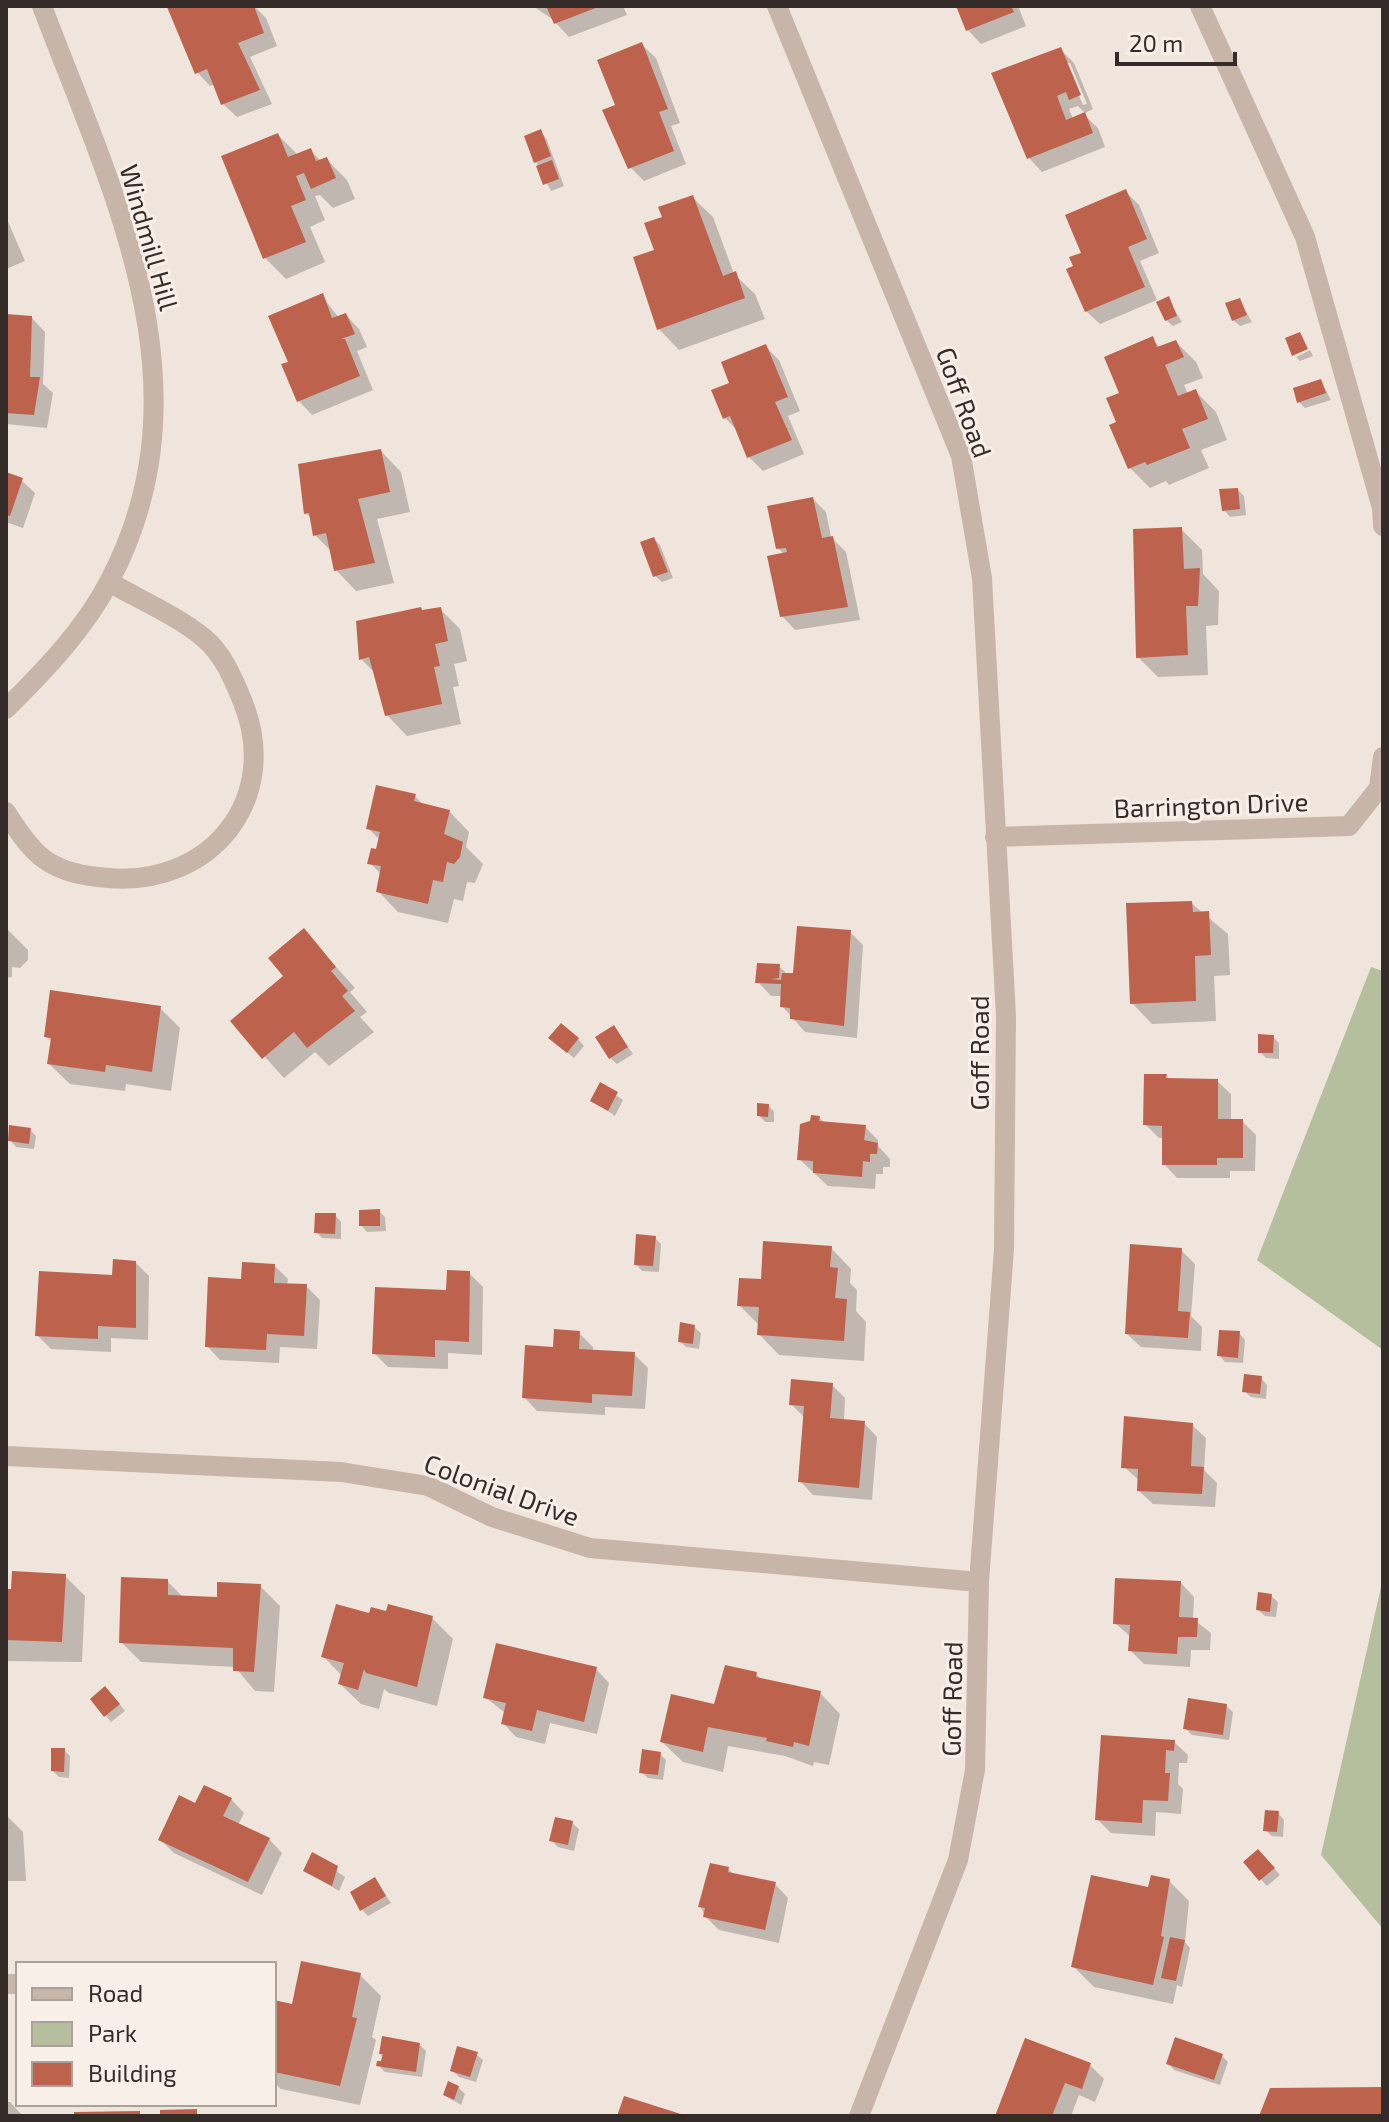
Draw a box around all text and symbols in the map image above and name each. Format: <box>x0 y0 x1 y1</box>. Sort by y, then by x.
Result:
scale bar <box>1117 16 1235 66</box>
text: 20 m <box>1129 28 1183 57</box>
street label: Windmill Hill <box>114 161 186 314</box>
street label: Goff Road <box>931 343 999 461</box>
street label: Barrington Drive <box>1113 785 1309 823</box>
street label: Goff Road <box>963 995 994 1111</box>
street label: Colonial Drive <box>420 1447 584 1531</box>
street label: Goff Road <box>934 1641 968 1757</box>
legend <box>16 1962 276 2106</box>
text: Road <box>88 1978 143 2007</box>
text: Park <box>88 2018 137 2047</box>
text: Building <box>88 2058 177 2087</box>

